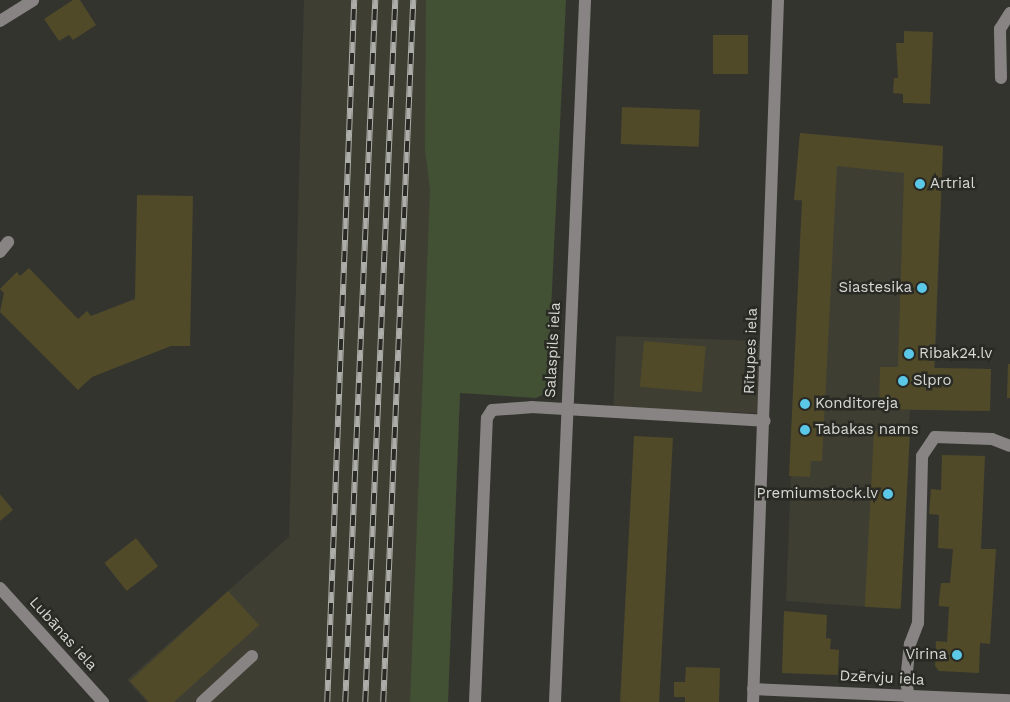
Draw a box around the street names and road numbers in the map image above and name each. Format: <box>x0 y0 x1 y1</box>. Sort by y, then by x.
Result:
street label: Salaspils iela <box>542 302 564 398</box>
street label: Rītupes iela <box>741 308 761 394</box>
street label: Lubānas iela <box>25 594 101 674</box>
street label: Dzērvju iela <box>839 667 925 689</box>

